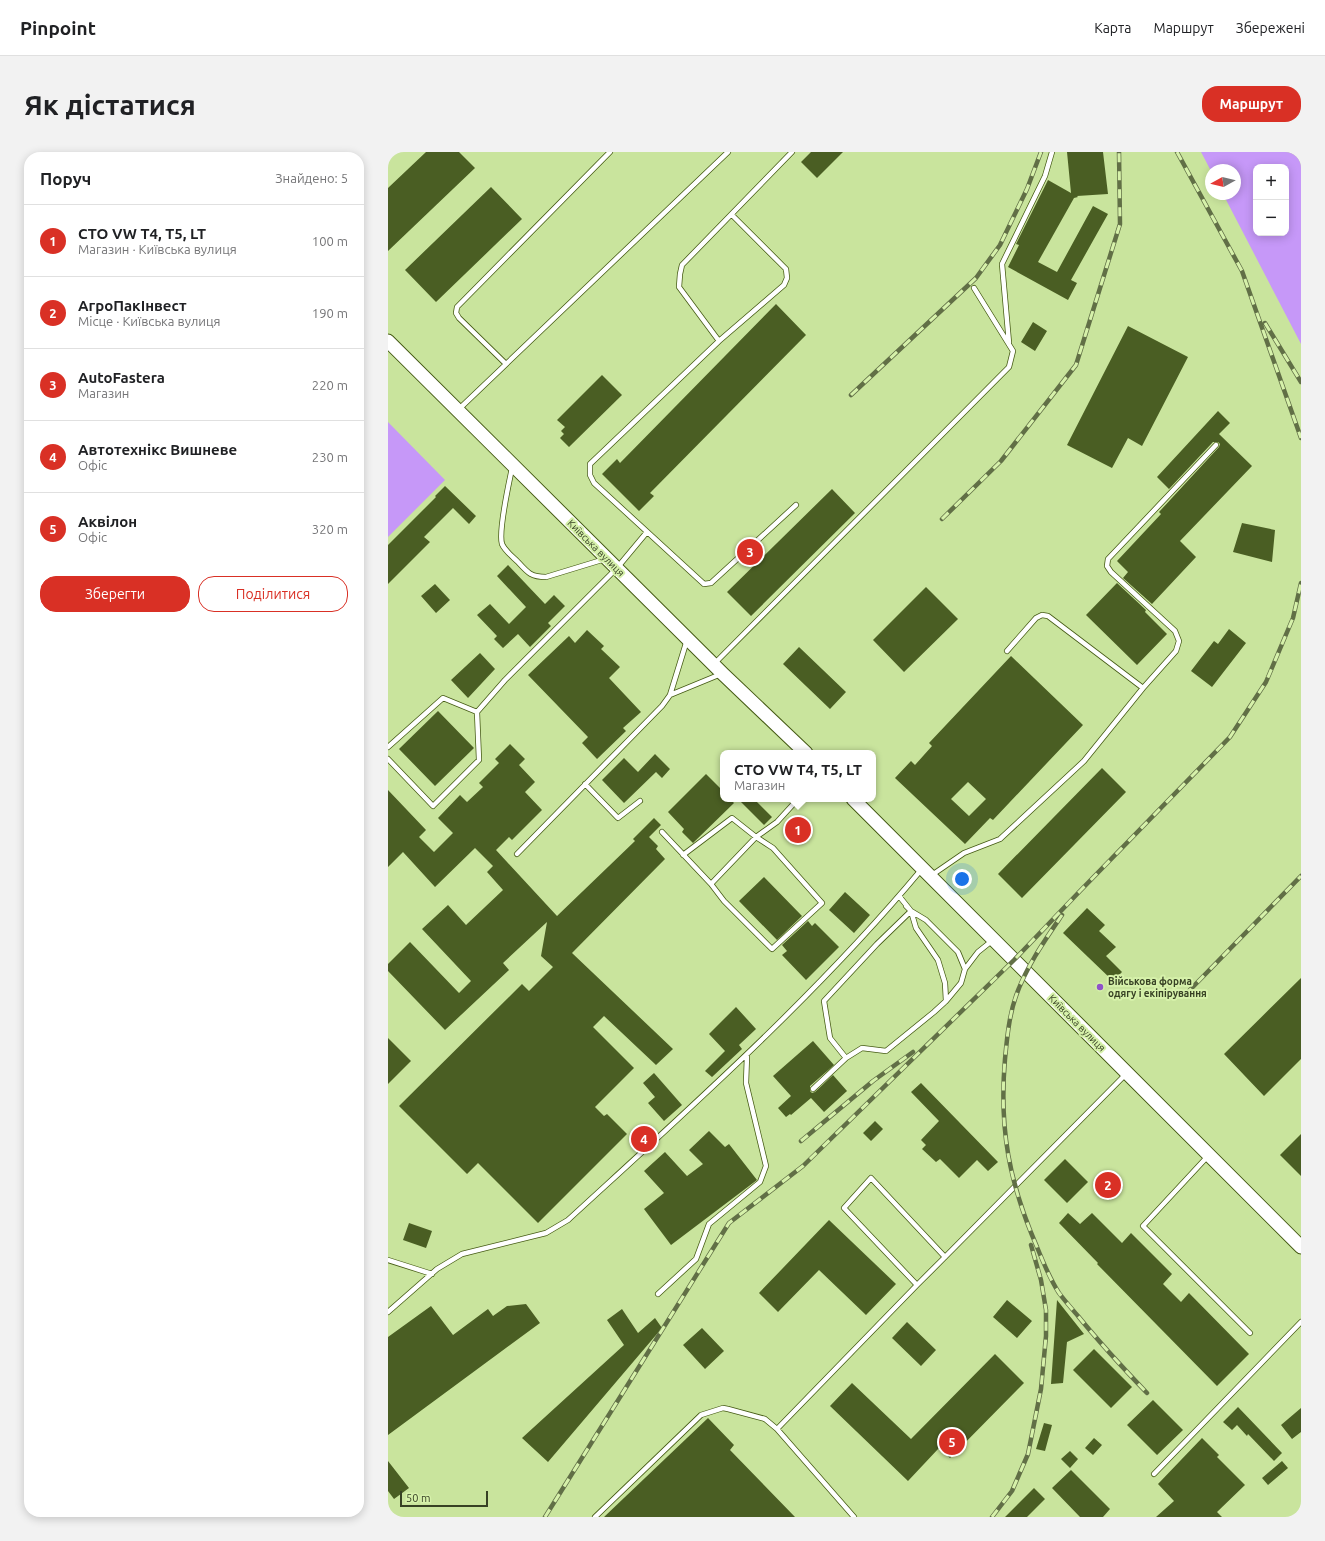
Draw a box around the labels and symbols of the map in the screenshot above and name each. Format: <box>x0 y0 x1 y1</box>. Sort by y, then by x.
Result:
north arrow <box>1205 164 1241 200</box>
street label: Київська вулиця <box>565 517 627 579</box>
pin: 3 <box>737 537 763 567</box>
pin: 1 <box>785 815 811 845</box>
your location <box>952 869 972 889</box>
place label: Військова форма одягу і екіпірування <box>1108 976 1207 999</box>
marker: Військова форма одягу і екіпірування <box>1095 982 1105 992</box>
street label: Київська вулиця <box>1046 992 1108 1054</box>
pin: 4 <box>631 1124 657 1154</box>
pin: 2 <box>1095 1170 1121 1200</box>
pin: 5 <box>939 1427 965 1457</box>
scale bar <box>400 1489 488 1508</box>

